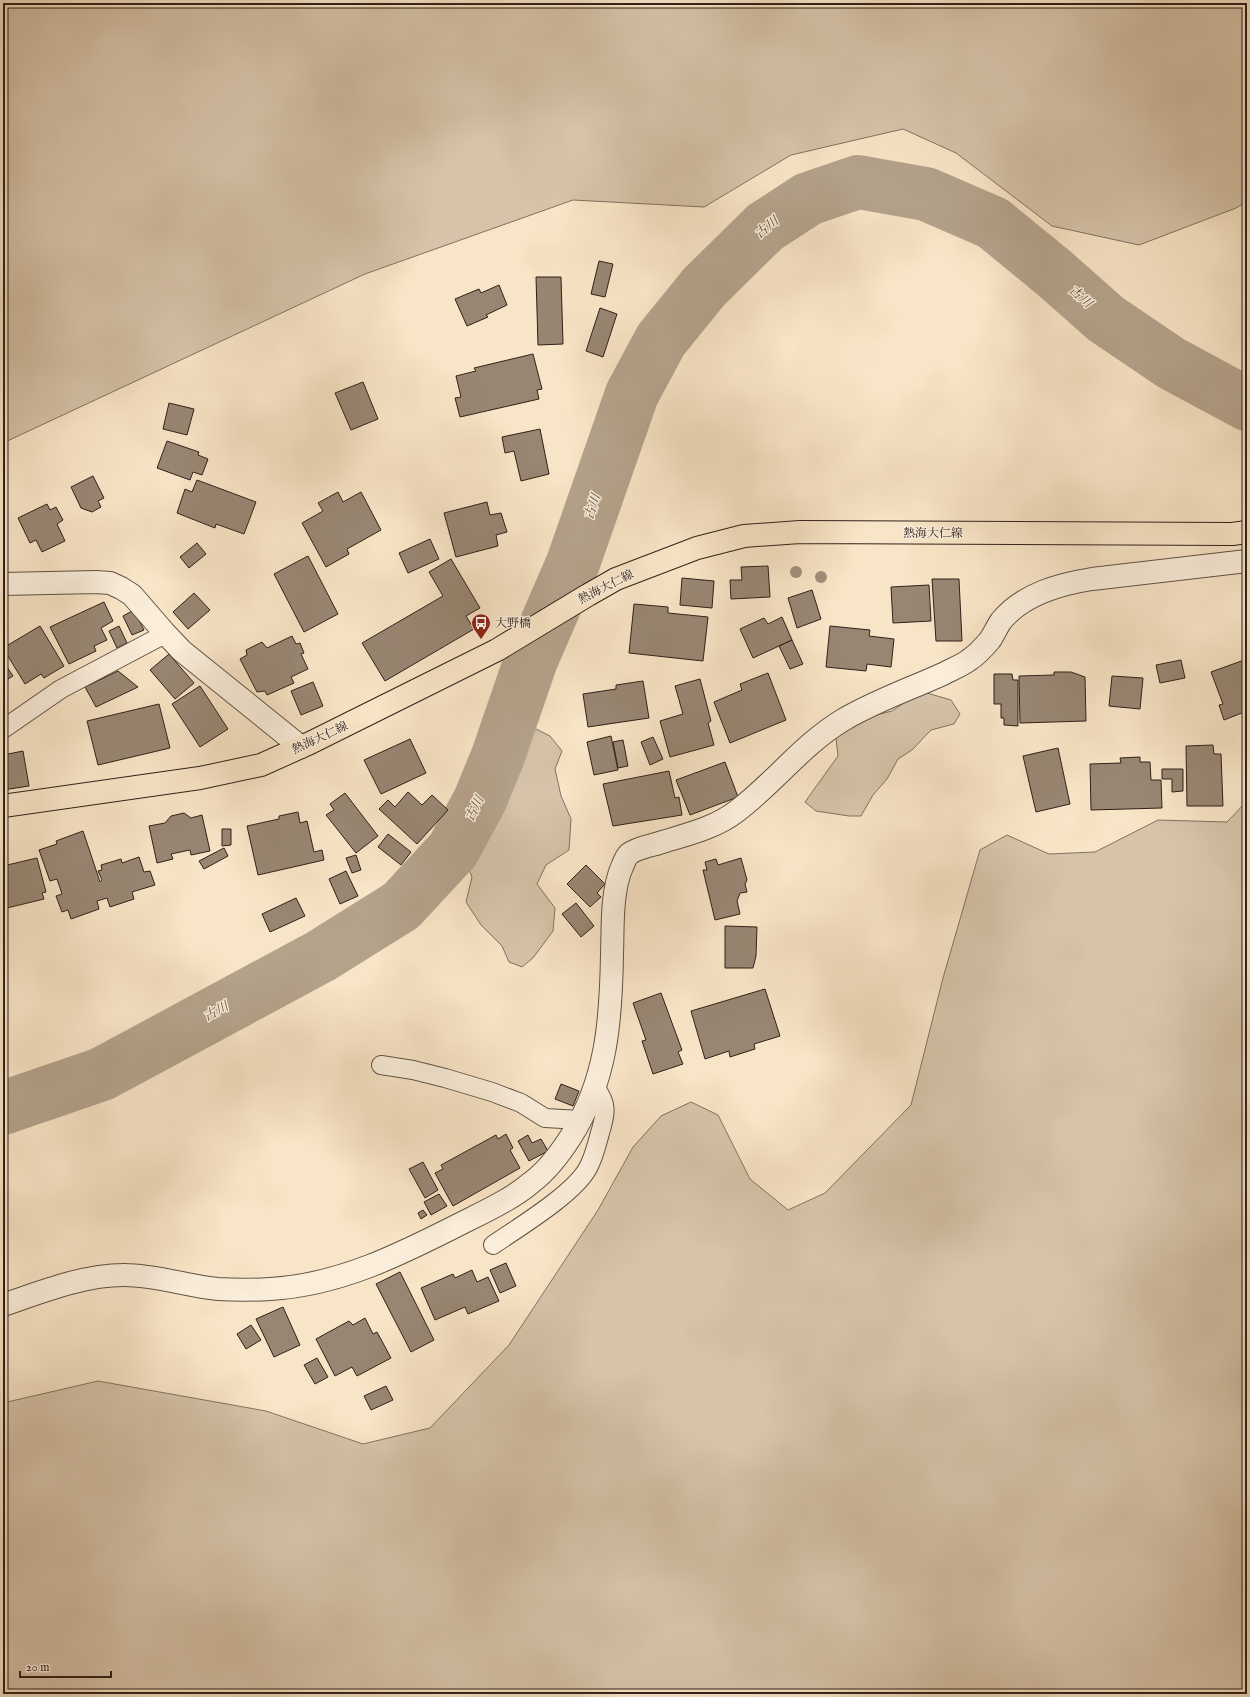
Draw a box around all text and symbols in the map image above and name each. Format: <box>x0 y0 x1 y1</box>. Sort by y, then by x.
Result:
water label: 古川 <box>752 212 784 243</box>
water label: 古川 <box>1065 282 1097 313</box>
water label: 古川 <box>581 490 606 522</box>
street label: 熱海大仁線 <box>903 526 963 541</box>
street label: 熱海大仁線 <box>576 567 636 607</box>
bus stop icon: 大野橋 <box>470 612 492 640</box>
place label: 大野橋 <box>495 616 531 631</box>
street label: 熱海大仁線 <box>290 719 350 757</box>
water label: 古川 <box>462 792 489 824</box>
water label: 古川 <box>201 997 233 1026</box>
scale bar <box>20 1653 111 1679</box>
text: 20 m <box>26 1660 49 1675</box>

